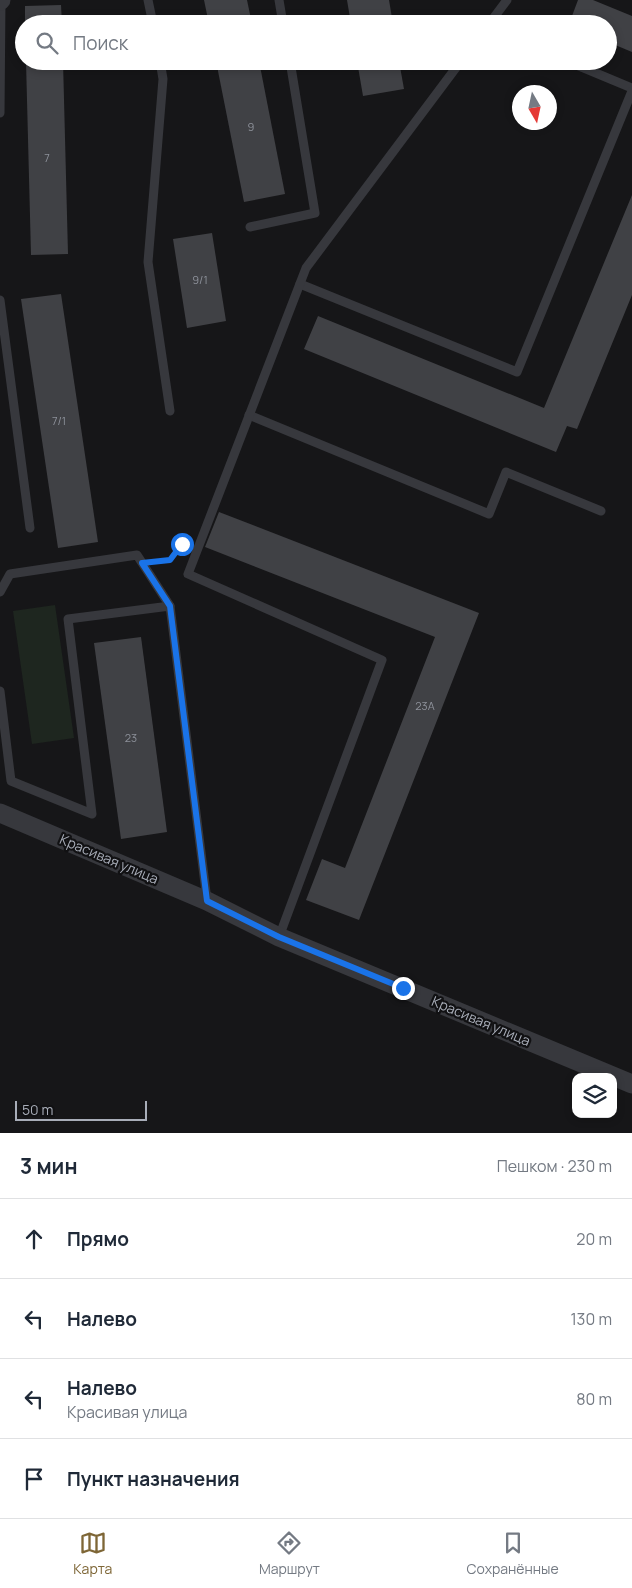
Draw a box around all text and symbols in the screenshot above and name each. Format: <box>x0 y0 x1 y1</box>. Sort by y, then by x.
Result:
search box <box>15 15 617 70</box>
icon: search <box>33 29 61 57</box>
text: Поиск <box>73 30 128 56</box>
north arrow <box>512 85 557 130</box>
house number: 9 <box>248 119 255 134</box>
house number: 7 <box>44 150 50 165</box>
house number: 9/1 <box>192 272 208 287</box>
house number: 7/1 <box>52 413 66 428</box>
route start <box>171 533 194 556</box>
house number: 23А <box>415 698 435 713</box>
house number: 23 <box>125 730 137 745</box>
street label: Красивая улица <box>57 829 161 888</box>
route end <box>392 977 415 1000</box>
street label: Красивая улица <box>429 991 533 1050</box>
map controls <box>572 1073 617 1118</box>
button: layers <box>572 1073 617 1118</box>
scale bar <box>15 1098 148 1121</box>
text: 50 m <box>22 1100 53 1119</box>
text: 3 мин <box>20 1152 77 1180</box>
text: Пешком · 230 m <box>497 1155 612 1177</box>
icon: ahead <box>20 1225 48 1253</box>
text: Прямо <box>67 1226 129 1252</box>
text: 20 m <box>576 1228 612 1250</box>
icon: left <box>20 1305 48 1333</box>
text: Налево <box>67 1306 137 1332</box>
text: 130 m <box>570 1308 612 1330</box>
text: Налево <box>67 1375 137 1401</box>
icon: left <box>20 1385 48 1413</box>
text: 80 m <box>576 1388 612 1410</box>
text: Красивая улица <box>67 1401 188 1423</box>
icon: arrive <box>20 1465 48 1493</box>
text: Пункт назначения <box>67 1466 240 1492</box>
tab: Карта <box>73 1529 112 1578</box>
tab: Маршрут <box>259 1529 320 1578</box>
tab: Сохранённые <box>467 1529 559 1578</box>

